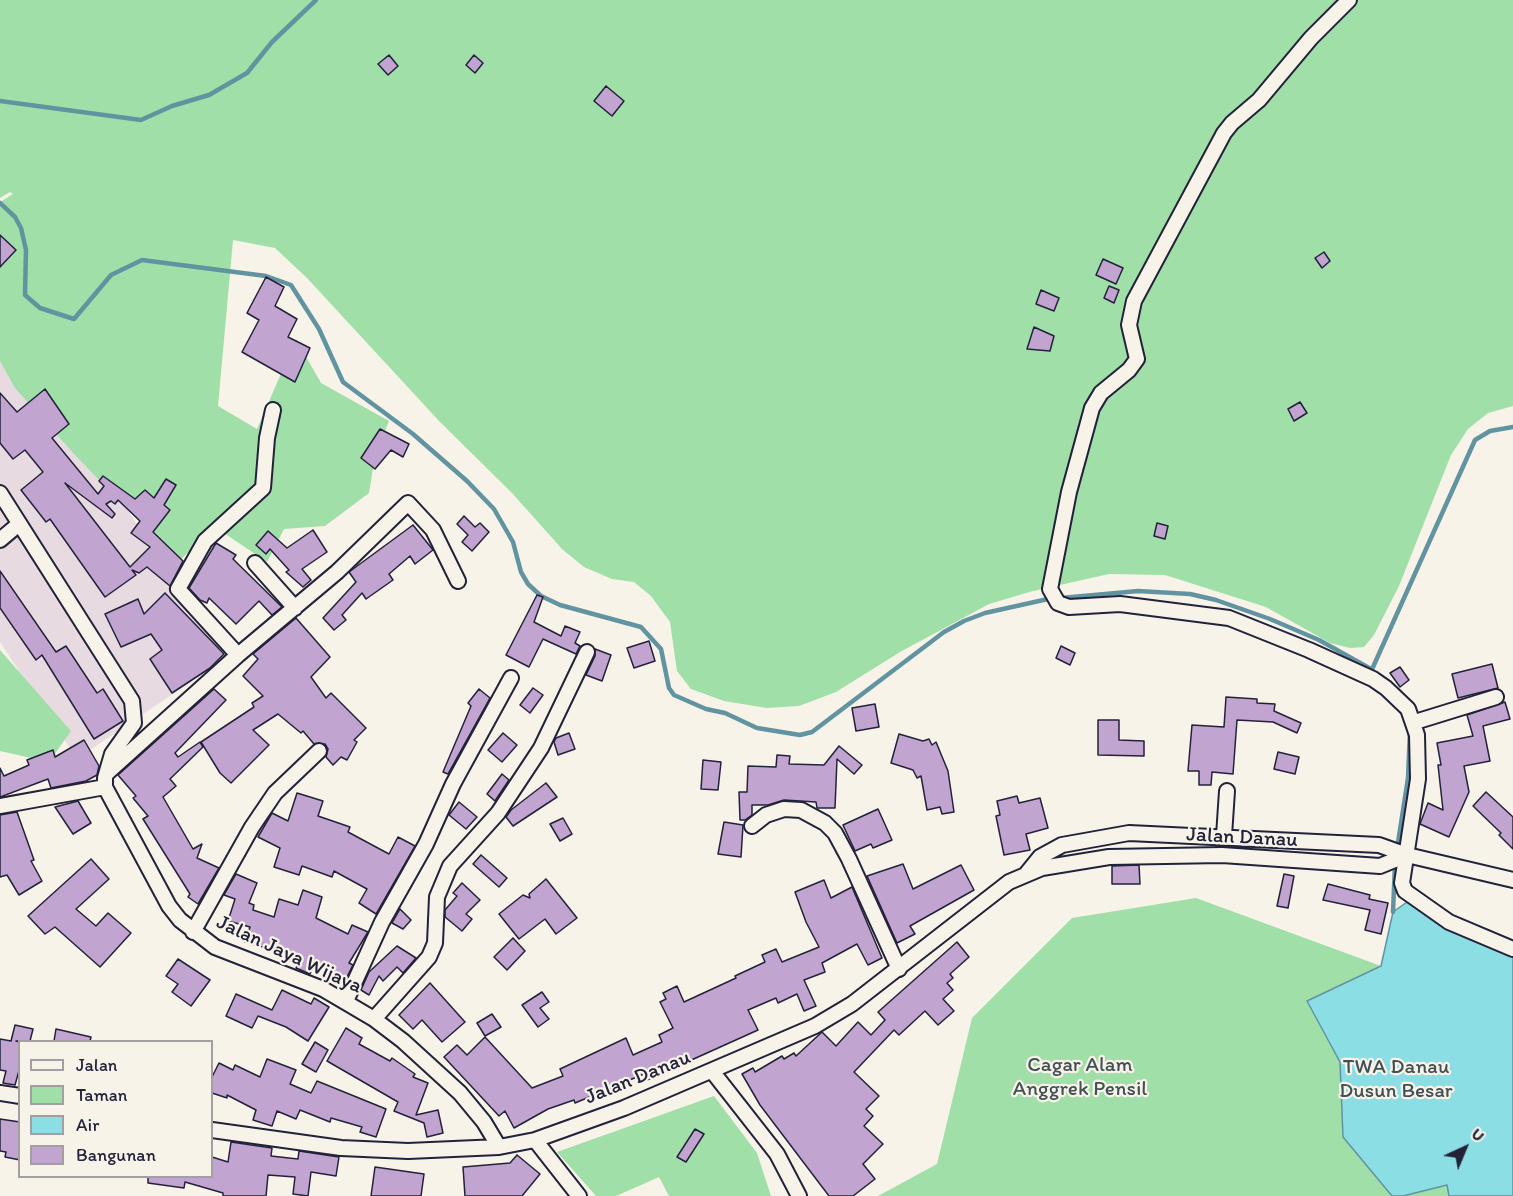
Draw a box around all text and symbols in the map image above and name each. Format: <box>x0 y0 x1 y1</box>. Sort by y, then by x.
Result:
street label: Jalan Danau <box>1186 822 1298 854</box>
street label: Jalan Jaya Wijaya <box>212 910 366 1000</box>
legend <box>18 1040 213 1178</box>
street label: Jalan Danau <box>582 1045 694 1111</box>
park label: Cagar Alam Anggrek Pensil <box>1013 1053 1147 1103</box>
text: Jalan <box>76 1054 117 1076</box>
park label: TWA Danau Dusun Besar <box>1339 1055 1453 1105</box>
text: Taman <box>76 1084 127 1106</box>
text: Air <box>76 1114 99 1136</box>
north arrow <box>1435 1118 1495 1178</box>
text: U <box>1467 1124 1488 1145</box>
text: Bangunan <box>76 1144 156 1166</box>

